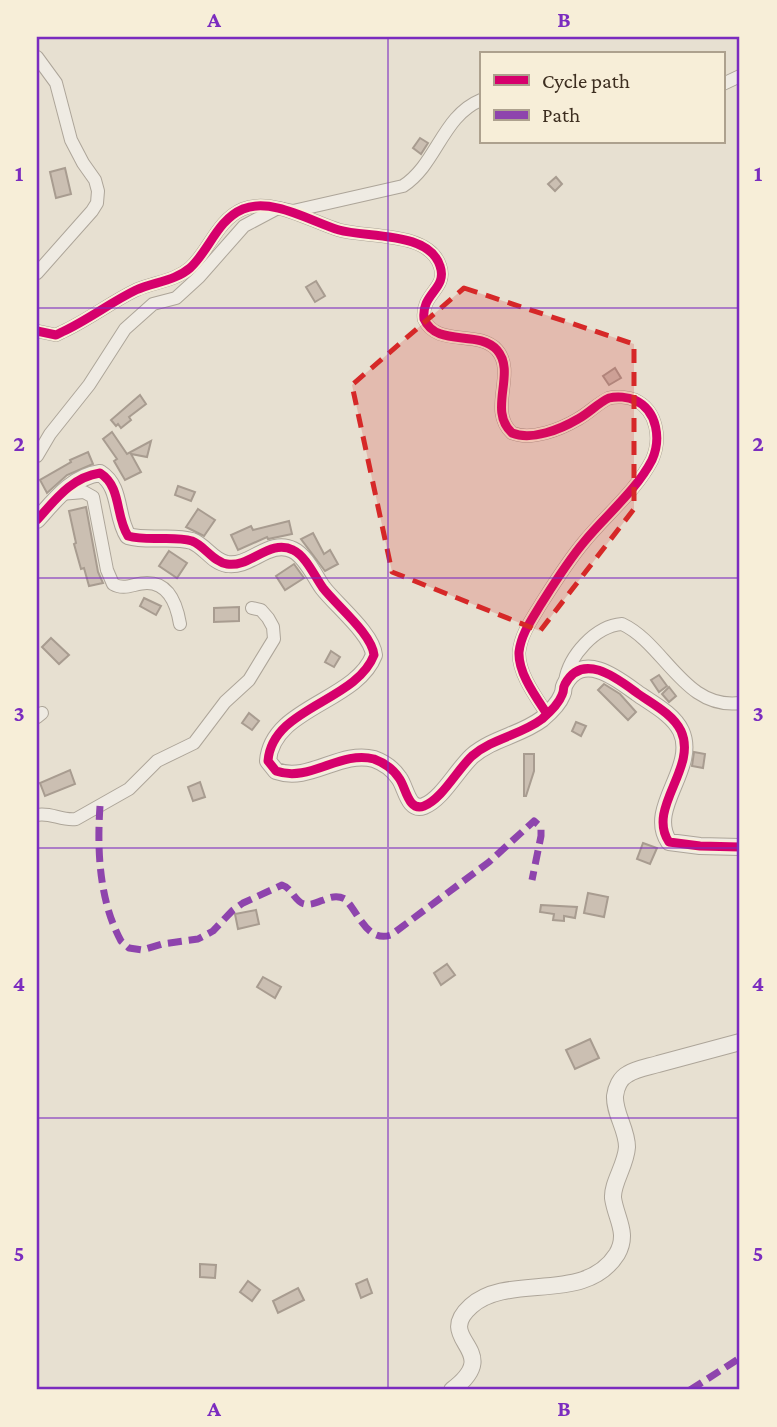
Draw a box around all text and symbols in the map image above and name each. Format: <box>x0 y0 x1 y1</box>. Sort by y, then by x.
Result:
text: A <box>206 6 221 32</box>
text: B <box>557 6 571 32</box>
legend <box>480 52 724 144</box>
text: Cycle path <box>542 69 630 93</box>
text: Path <box>542 103 580 127</box>
text: 1 <box>15 160 24 186</box>
text: 1 <box>754 160 763 186</box>
text: 2 <box>13 430 25 456</box>
text: 2 <box>752 430 764 456</box>
text: 3 <box>13 700 25 726</box>
text: 3 <box>752 700 764 726</box>
text: 4 <box>13 970 25 996</box>
text: 4 <box>752 970 764 996</box>
text: 5 <box>13 1240 25 1266</box>
text: 5 <box>752 1240 764 1266</box>
text: A <box>206 1395 221 1421</box>
text: B <box>557 1395 571 1421</box>

